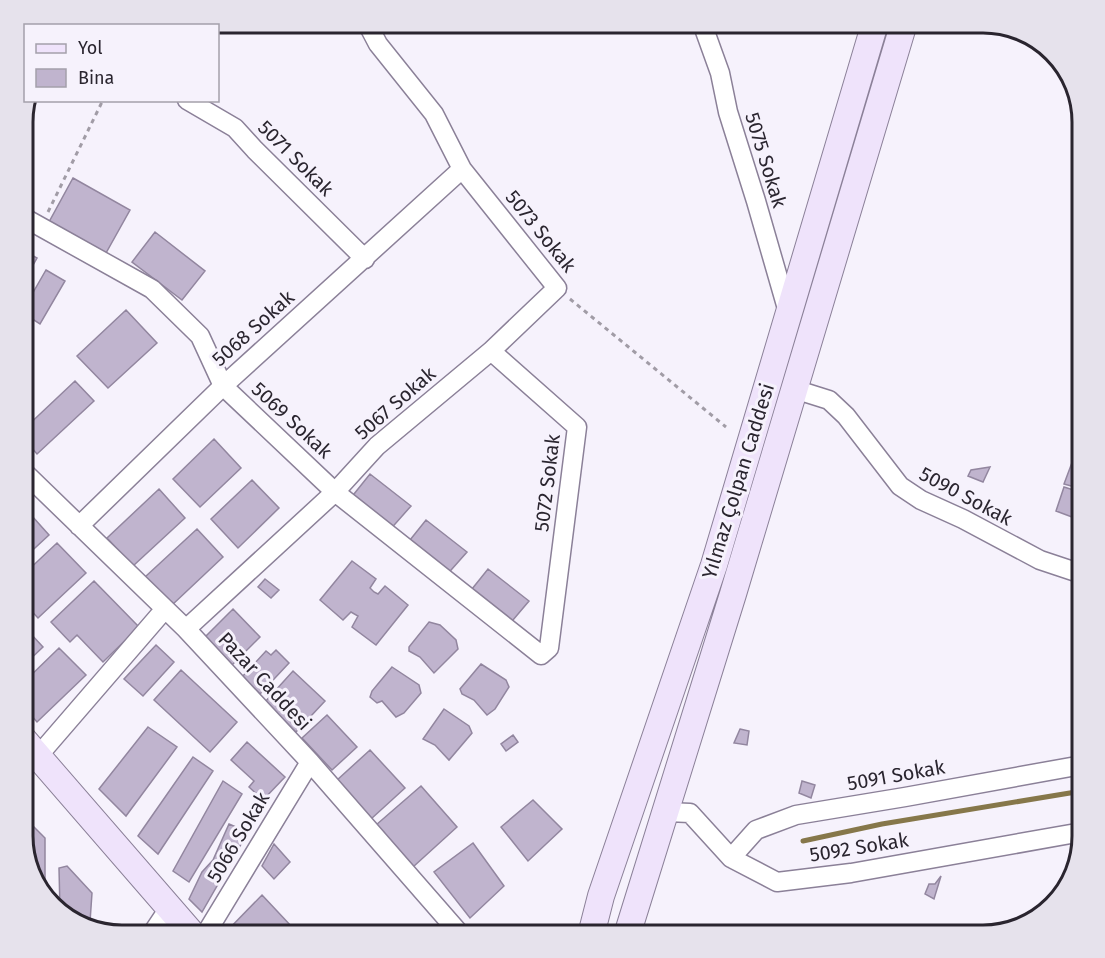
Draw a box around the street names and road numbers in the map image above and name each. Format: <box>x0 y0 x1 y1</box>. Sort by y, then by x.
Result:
street label: 5075 Sokak <box>740 109 792 211</box>
street label: 5071 Sokak <box>253 115 339 201</box>
street label: 5073 Sokak <box>501 185 582 277</box>
street label: 5068 Sokak <box>207 285 299 371</box>
street label: 5067 Sokak <box>350 361 441 445</box>
street label: 5069 Sokak <box>247 377 338 464</box>
street label: Yılmaz Çolpan Caddesi <box>697 380 780 582</box>
street label: 5072 Sokak <box>529 432 565 533</box>
street label: 5090 Sokak <box>916 462 1017 531</box>
street label: Pazar Caddesi <box>213 627 317 735</box>
street label: 5091 Sokak <box>845 754 947 795</box>
street label: 5066 Sokak <box>202 787 275 887</box>
street label: 5092 Sokak <box>808 827 911 867</box>

